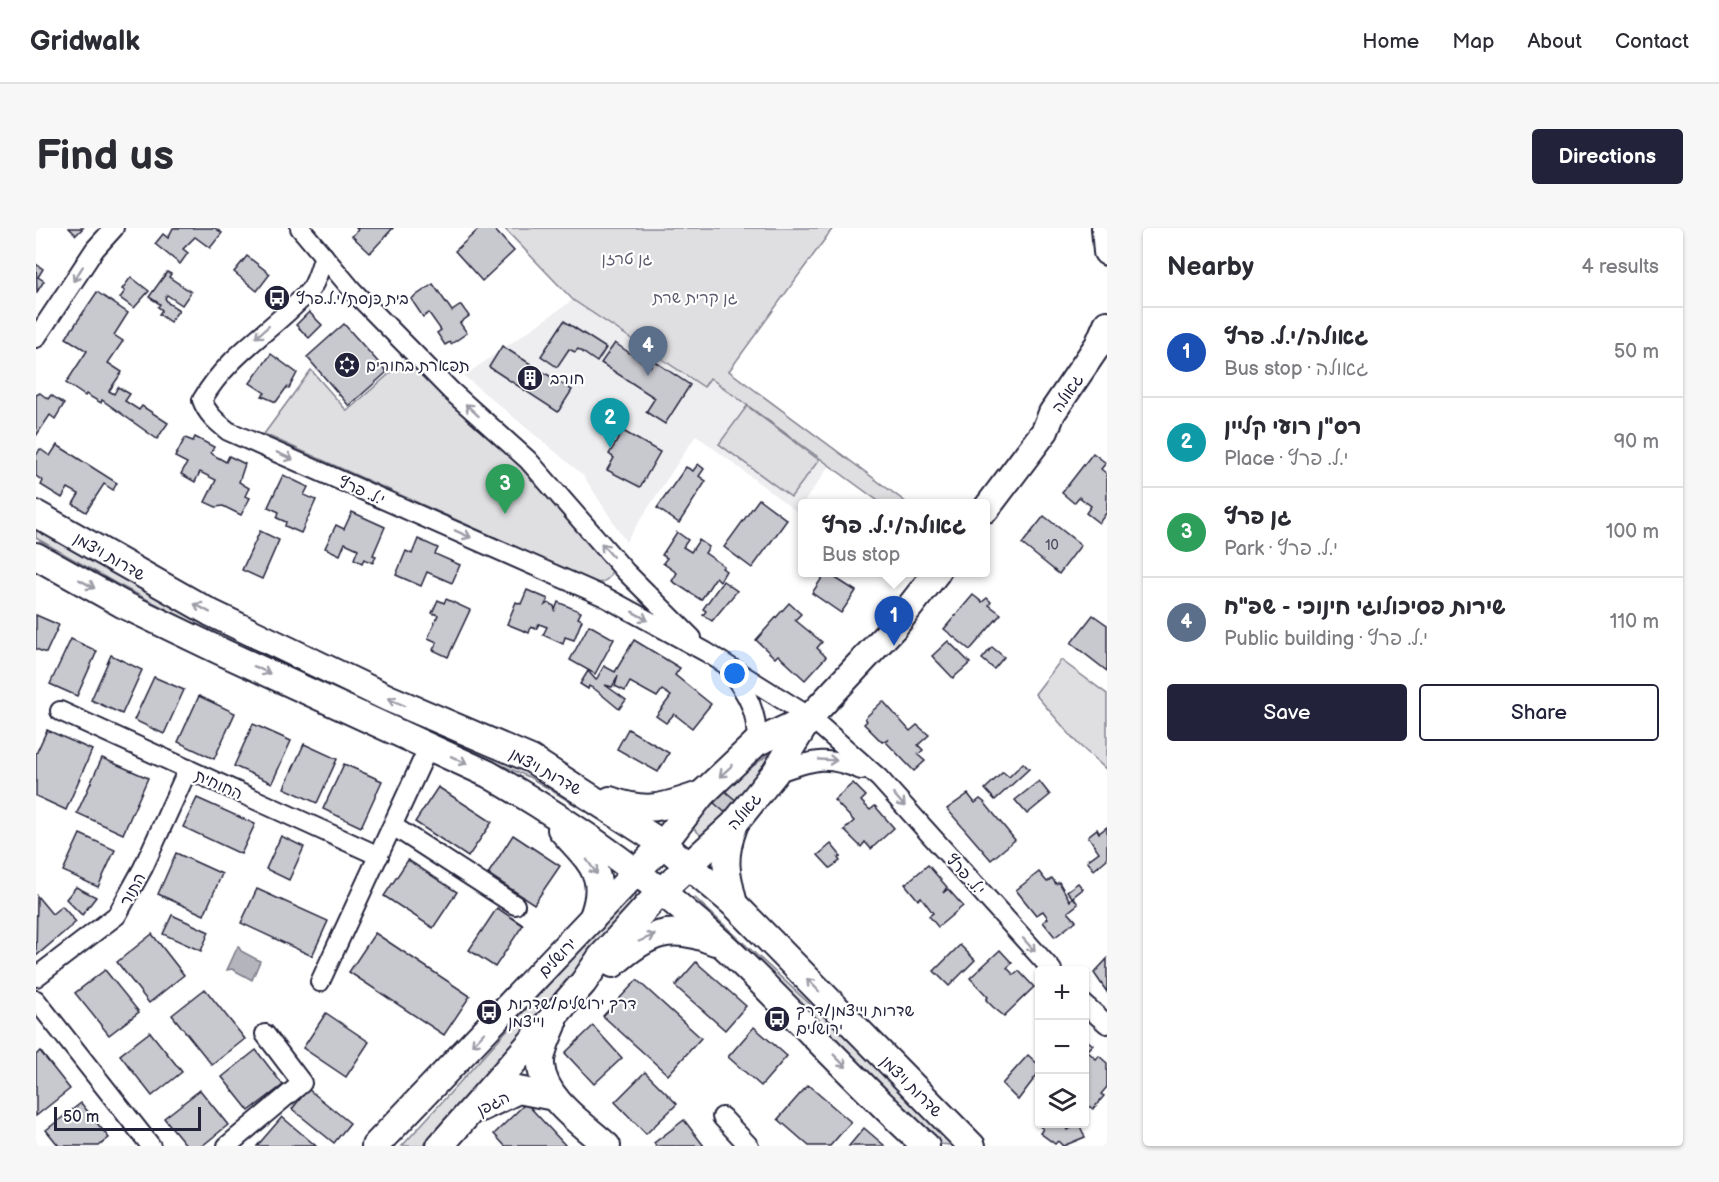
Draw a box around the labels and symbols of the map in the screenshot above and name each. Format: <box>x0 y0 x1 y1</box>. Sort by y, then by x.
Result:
park label: גן טרזן <box>602 250 653 269</box>
one-way arrow <box>72 265 84 281</box>
bus stop icon: בית כנסת/י.ל.פרץ <box>262 283 292 313</box>
park label: גן קרית שרת <box>651 289 738 308</box>
place label: בית כנסת/י.ל.פרץ <box>296 290 409 309</box>
one-way arrow <box>255 325 270 339</box>
pin: 4 <box>628 326 668 376</box>
synagogue icon: תפארת בחורים <box>332 350 362 380</box>
place label: תפארת בחורים <box>366 357 470 376</box>
building icon: חורב <box>515 363 545 393</box>
place label: חורב <box>550 370 584 389</box>
street label: גאולה <box>1049 371 1088 417</box>
pin: 2 <box>590 398 630 448</box>
one-way arrow <box>465 403 480 417</box>
one-way arrow <box>275 451 293 462</box>
pin: 3 <box>486 464 524 514</box>
street label: י.ל. פרץ <box>335 473 387 510</box>
street label: שדרות ויצמן <box>70 529 149 585</box>
one-way arrow <box>454 529 472 541</box>
house number: 10 <box>1045 537 1059 554</box>
one-way arrow <box>600 543 614 558</box>
one-way arrow <box>78 579 96 590</box>
pin: 1 <box>874 596 914 646</box>
one-way arrow <box>194 602 211 614</box>
one-way arrow <box>631 610 648 622</box>
your location <box>720 659 749 688</box>
one-way arrow <box>253 665 271 677</box>
one-way arrow <box>388 696 406 707</box>
street label: שדרות ויצמן <box>506 745 585 800</box>
one-way arrow <box>449 755 467 767</box>
one-way arrow <box>817 755 837 766</box>
one-way arrow <box>719 764 734 778</box>
street label: החוחית <box>191 766 245 804</box>
street label: גאולה <box>724 790 766 834</box>
one-way arrow <box>892 792 906 807</box>
street label: י.ל. פרץ <box>942 851 988 899</box>
one-way arrow <box>586 858 598 875</box>
street label: התור <box>117 870 150 910</box>
one-way arrow <box>638 932 656 943</box>
street label: ירושלים <box>535 935 581 982</box>
one-way arrow <box>1022 937 1036 952</box>
one-way arrow <box>806 978 820 993</box>
place label: דרך ירושלים/שדרות וייצמן <box>507 995 637 1032</box>
bus stop icon: דרך ירושלים/שדרות וייצמן <box>474 997 504 1027</box>
place label: שדרות וייצמן/דרך ירושלים <box>796 1002 915 1039</box>
bus stop icon: שדרות וייצמן/דרך ירושלים <box>762 1004 792 1034</box>
one-way arrow <box>471 1031 486 1046</box>
street label: שדרות ויצמן <box>876 1052 946 1122</box>
one-way arrow <box>832 1054 847 1069</box>
street label: הגפן <box>474 1088 513 1121</box>
scale bar <box>54 1104 201 1132</box>

